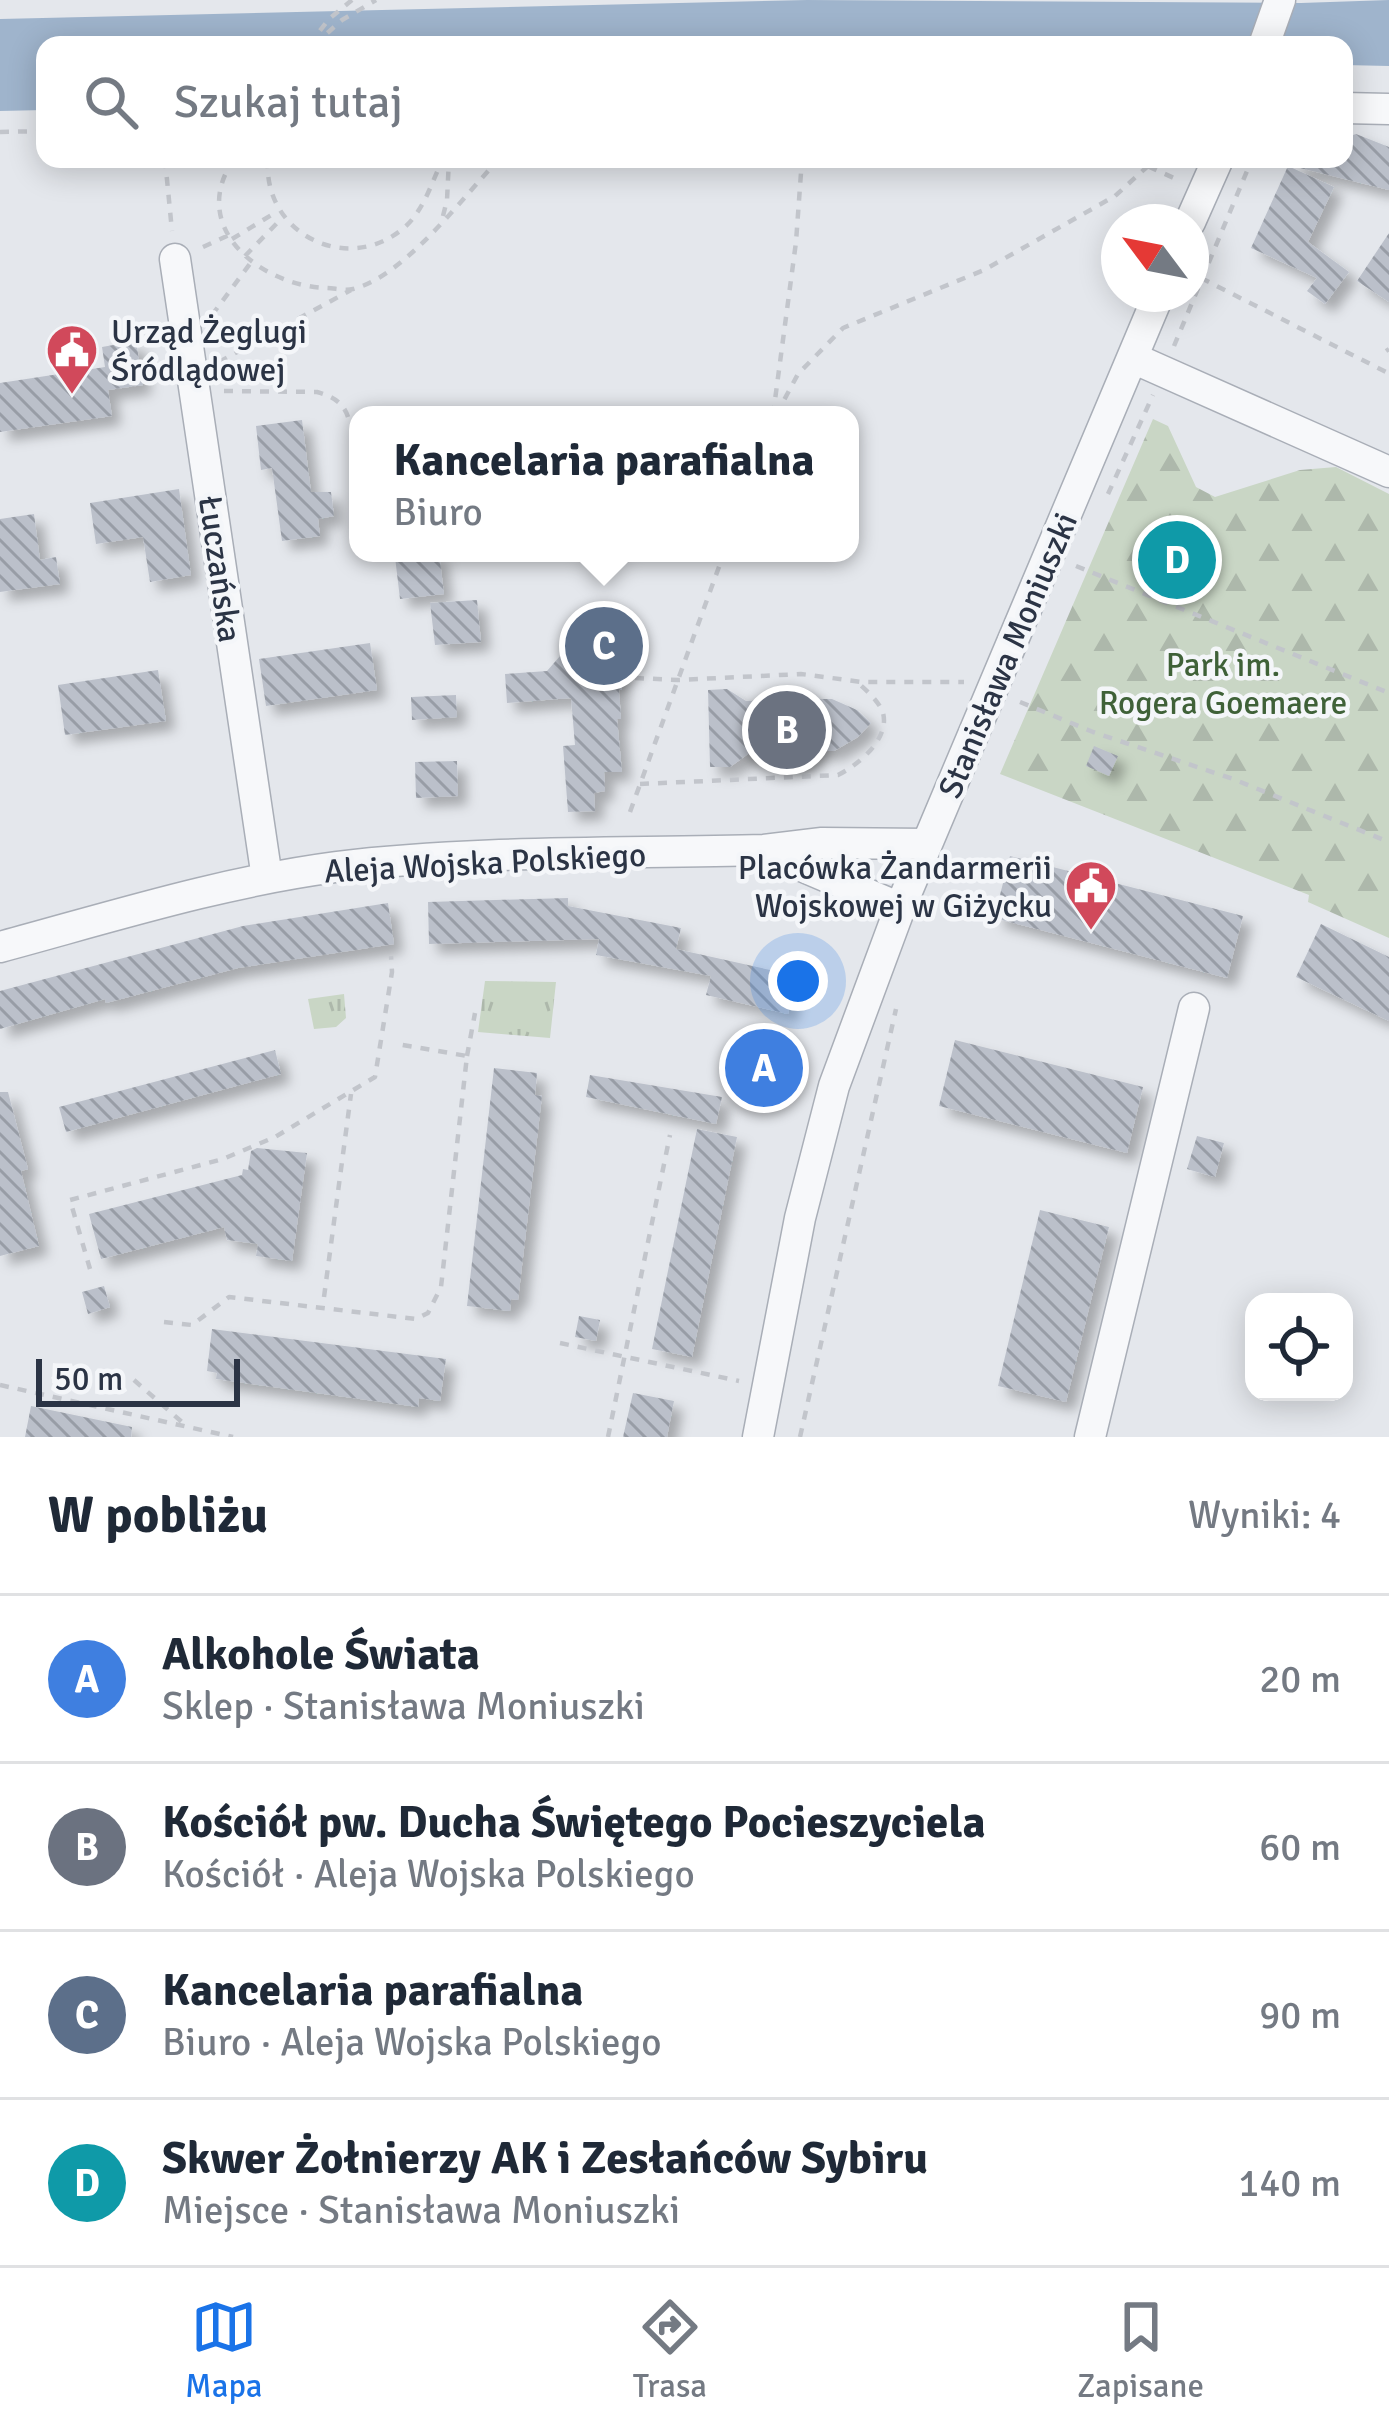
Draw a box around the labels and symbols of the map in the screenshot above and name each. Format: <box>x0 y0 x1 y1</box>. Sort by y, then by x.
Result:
north arrow <box>1101 204 1209 312</box>
place label: Urząd Żeglugi Śródlądowej <box>111 312 307 391</box>
public building icon: Urząd Żeglugi Śródlądowej <box>44 322 100 396</box>
street label: Łuczańska <box>189 493 250 645</box>
street label: Stanisława Moniuszki <box>930 507 1087 804</box>
pin: D <box>1138 515 1216 605</box>
pin: C <box>565 601 643 691</box>
park label: Park im. Rogera Goemaere <box>1099 645 1347 724</box>
pin: B <box>748 685 826 775</box>
street label: Aleja Wojska Polskiego <box>323 835 647 892</box>
place label: Placówka Żandarmerii Wojskowej w Giżycku <box>738 848 1052 927</box>
public building icon: Placówka Żandarmerii Wojskowej w Giżycku <box>1063 858 1119 932</box>
your location <box>768 951 828 1011</box>
pin: A <box>725 1023 803 1113</box>
scale bar <box>36 1353 240 1406</box>

